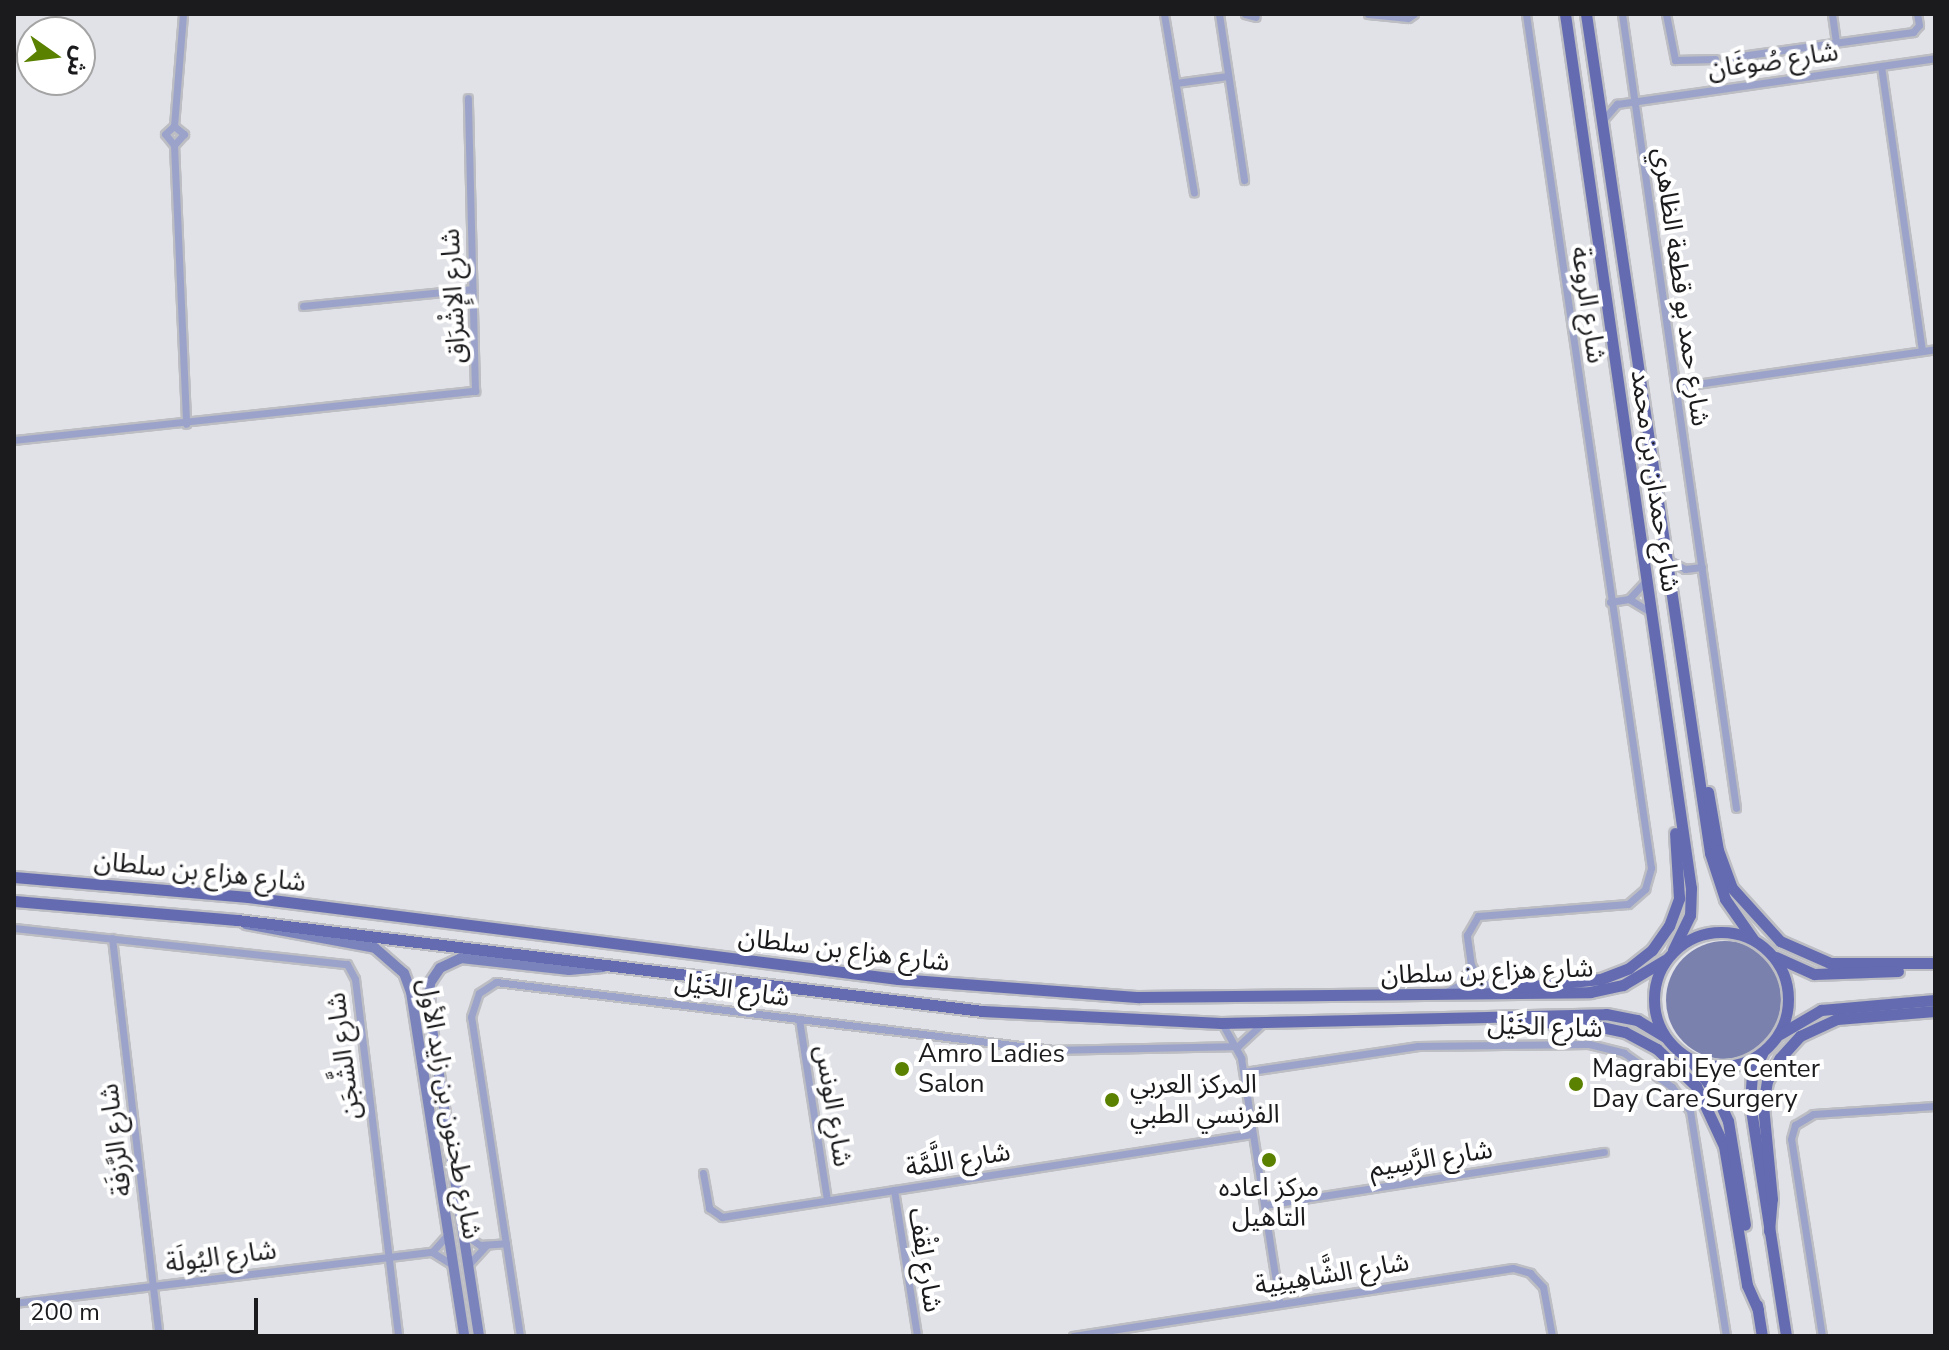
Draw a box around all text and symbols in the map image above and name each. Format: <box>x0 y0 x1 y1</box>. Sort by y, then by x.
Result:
north arrow <box>16 16 96 96</box>
street label: شارع صُوغَان <box>1706 36 1840 86</box>
text: ش <box>59 43 96 80</box>
street label: شارع حمد بو قطعة الظاهري <box>1646 146 1716 428</box>
street label: شارع الإِشْرَاق <box>435 228 473 364</box>
street label: شارع الروعة <box>1564 244 1612 366</box>
street label: شارع حمدان بن محمد <box>1624 368 1686 594</box>
street label: شارع هزاع بن سلطان <box>93 845 307 899</box>
street label: شارع هزاع بن سلطان <box>737 922 951 978</box>
street label: شارع هزاع بن سلطان <box>1380 953 1594 991</box>
street label: شارع الخَيْل <box>673 967 791 1013</box>
street label: شارع طحنون بن زايد الأول <box>411 976 487 1242</box>
street label: شارع الشَّجَن <box>321 991 367 1121</box>
street label: شارع الخَيْل <box>1487 1009 1603 1045</box>
place label: Amro Ladies Salon <box>918 1038 1065 1100</box>
street label: شارع الونس <box>808 1043 858 1169</box>
place label: Magrabi Eye Center Day Care Surgery <box>1592 1053 1820 1114</box>
marker: Amro Ladies Salon <box>893 1060 911 1078</box>
place label: المركز العربي الفرنسي الطبي <box>1130 1069 1280 1130</box>
marker: Magrabi Eye Center Day Care Surgery <box>1567 1075 1585 1093</box>
street label: شارع الرَّزفَة <box>94 1082 138 1198</box>
marker: المركز العربي الفرنسي الطبي <box>1101 1089 1123 1111</box>
street label: شارع الرَّسِيم <box>1367 1134 1495 1184</box>
street label: شارع اللَّمَّة <box>903 1136 1013 1184</box>
marker: مركز اعاده التاهيل <box>1260 1151 1278 1169</box>
place label: مركز اعاده التاهيل <box>1219 1172 1319 1234</box>
street label: شارع لِقْف <box>901 1205 949 1315</box>
street label: شارع اليُولَة <box>164 1235 278 1279</box>
street label: شارع الشَّاهِينِية <box>1253 1246 1411 1302</box>
scale bar <box>20 1282 262 1332</box>
text: 200 m <box>30 1296 100 1328</box>

